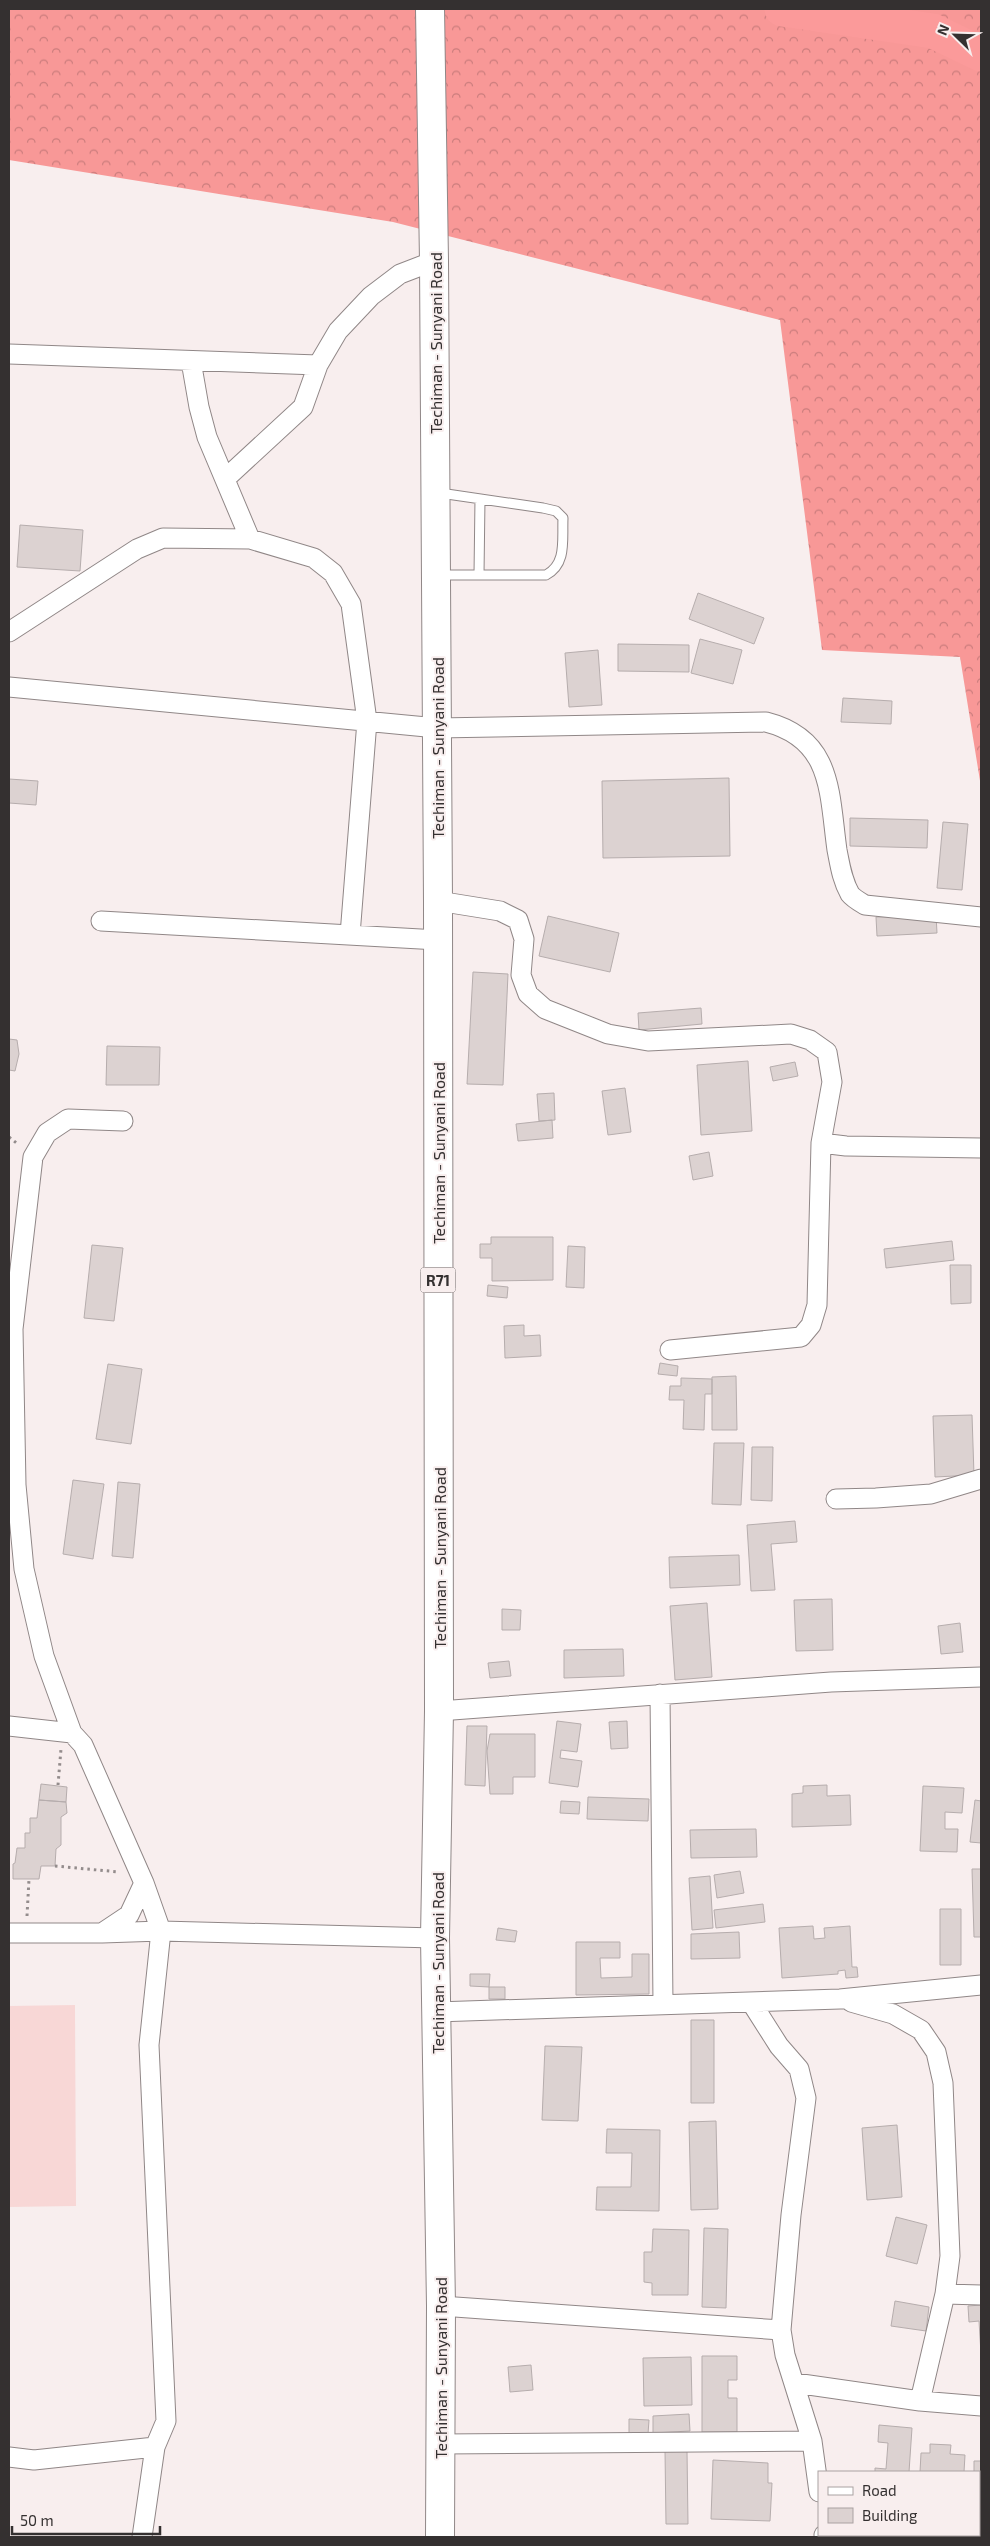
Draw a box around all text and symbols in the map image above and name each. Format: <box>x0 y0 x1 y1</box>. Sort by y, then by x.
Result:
north arrow <box>930 10 980 60</box>
text: N <box>933 22 952 38</box>
street label: Techiman - Sunyani Road <box>426 252 445 434</box>
street label: Techiman - Sunyani Road <box>428 657 447 839</box>
street label: Techiman - Sunyani Road <box>429 1062 448 1244</box>
road number: R71 <box>420 1268 456 1292</box>
street label: Techiman - Sunyani Road <box>430 1467 449 1649</box>
street label: Techiman - Sunyani Road <box>428 1872 447 2054</box>
street label: Techiman - Sunyani Road <box>431 2277 450 2459</box>
legend <box>818 2471 980 2536</box>
text: Road <box>862 2481 897 2499</box>
scale bar <box>12 2504 160 2536</box>
text: Building <box>862 2506 918 2524</box>
text: 50 m <box>20 2511 54 2529</box>

